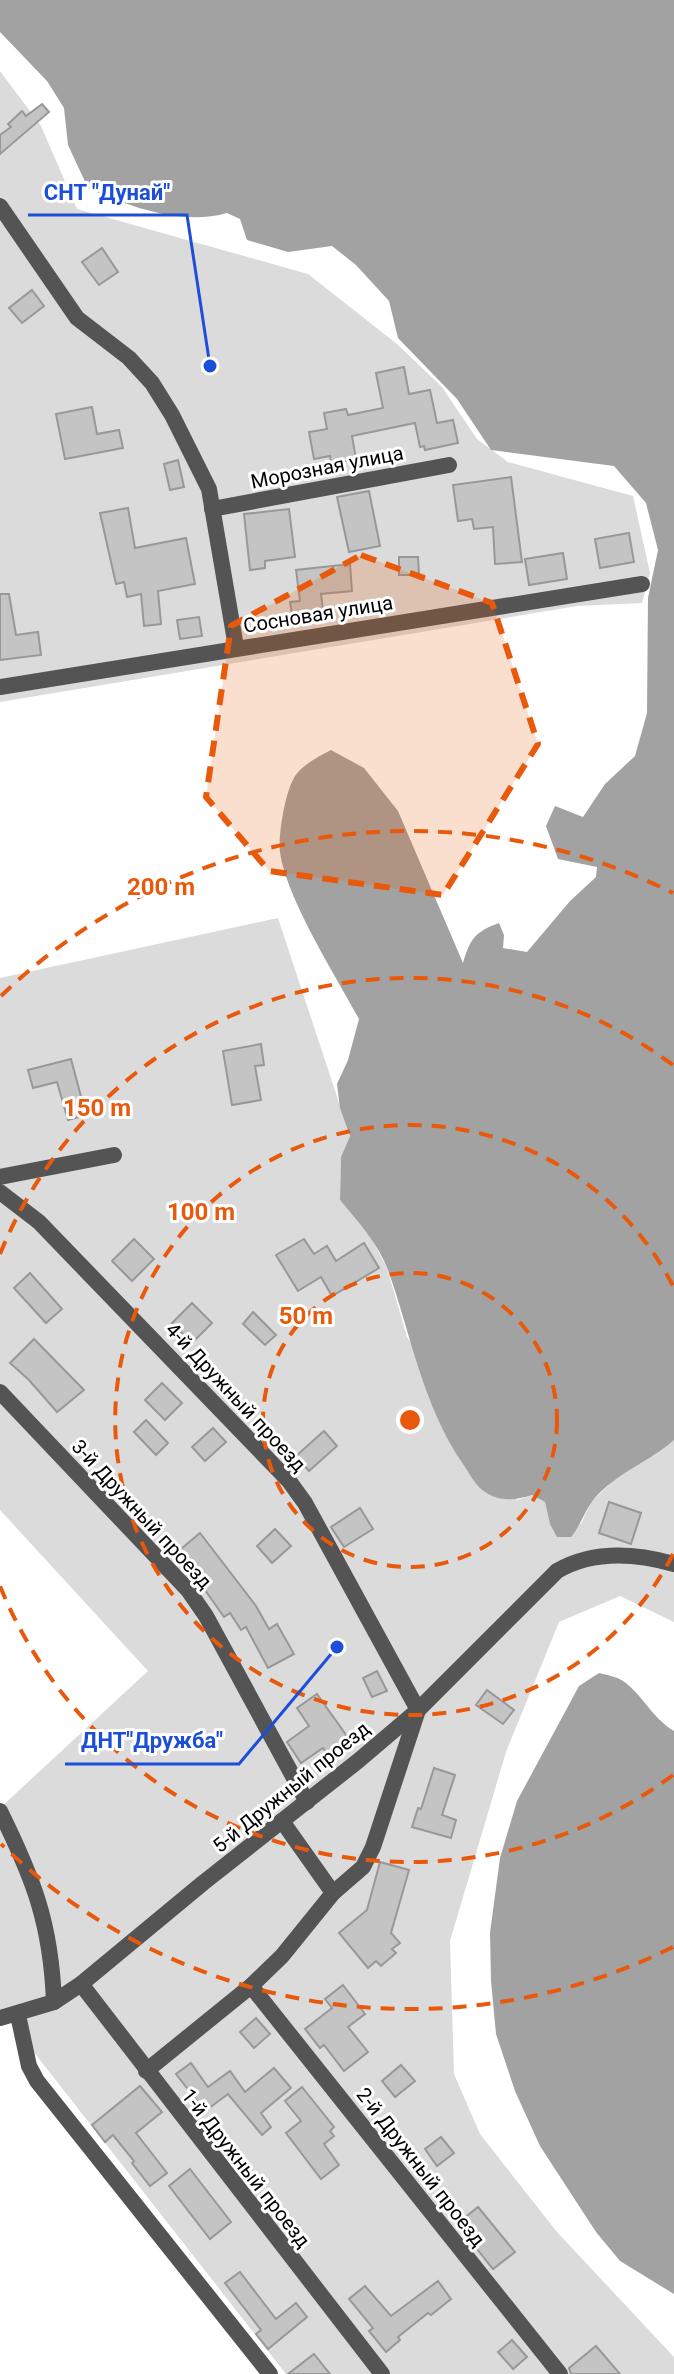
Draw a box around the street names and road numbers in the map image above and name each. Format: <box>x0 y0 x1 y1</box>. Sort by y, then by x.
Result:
street label: Морозная улица <box>249 440 405 494</box>
street label: Сосновая улица <box>242 590 394 638</box>
street label: 4-й Дружный проезд <box>161 1318 311 1476</box>
street label: 3-й Дружный проезд <box>67 1435 217 1593</box>
street label: 5-й Дружный проезд <box>208 1716 374 1858</box>
street label: 2-й Дружный проезд <box>352 2083 490 2251</box>
street label: 1-й Дружный проезд <box>177 2084 315 2252</box>

